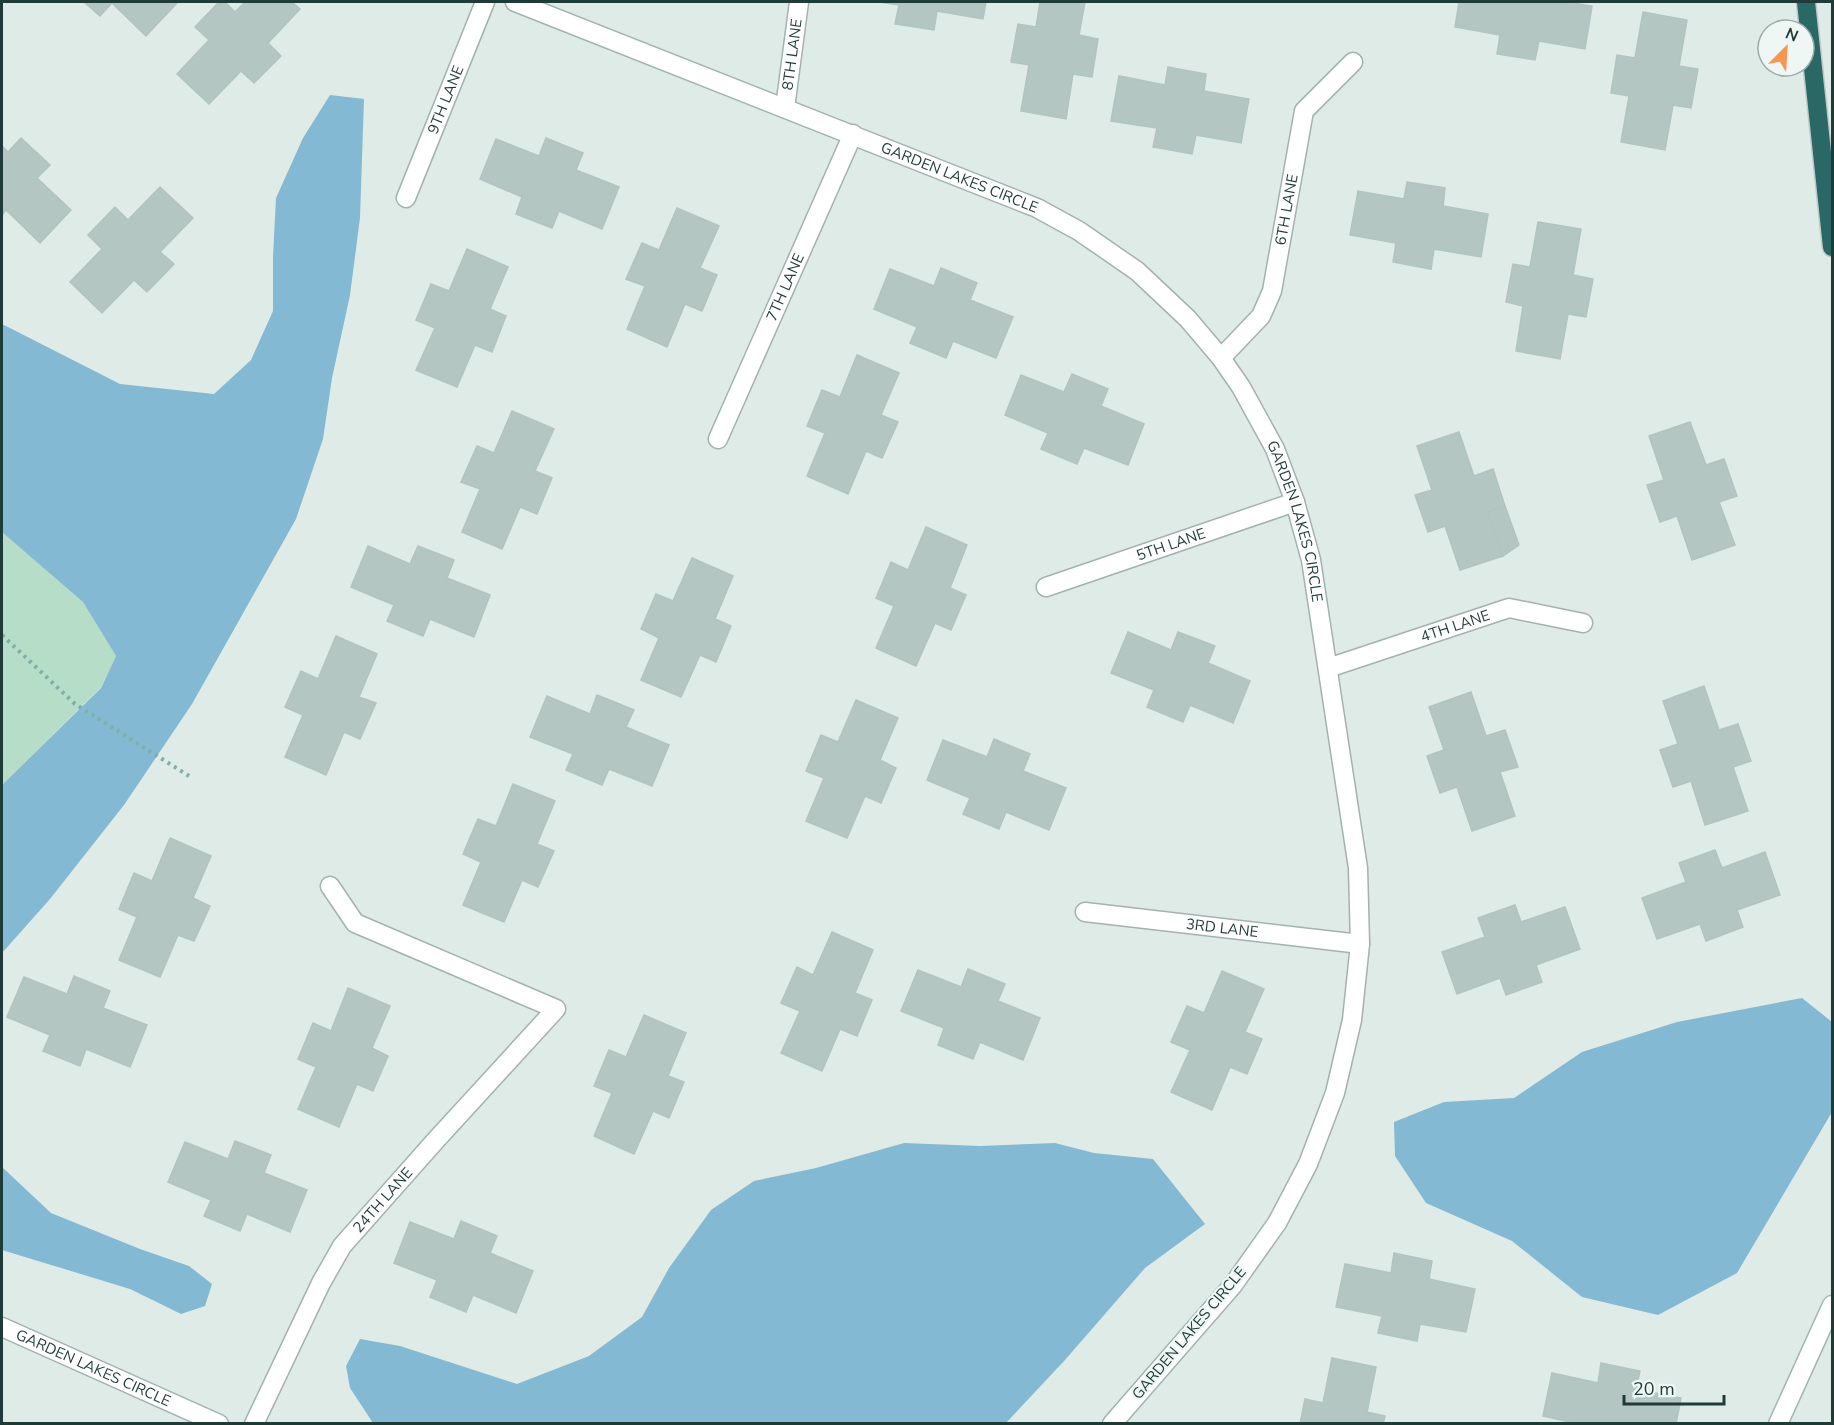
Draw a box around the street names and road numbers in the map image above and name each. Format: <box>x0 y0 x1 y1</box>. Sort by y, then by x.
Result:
street label: 8TH LANE <box>777 17 807 91</box>
street label: 9TH LANE <box>423 63 468 137</box>
street label: GARDEN LAKES CIRCLE <box>878 137 1041 218</box>
street label: 6TH LANE <box>1270 172 1303 247</box>
street label: 7TH LANE <box>761 250 809 324</box>
street label: GARDEN LAKES CIRCLE <box>1262 437 1327 603</box>
street label: 5TH LANE <box>1134 523 1208 565</box>
street label: 4TH LANE <box>1418 605 1492 647</box>
street label: 3RD LANE <box>1185 914 1259 942</box>
street label: 24TH LANE <box>348 1163 417 1237</box>
street label: GARDEN LAKES CIRCLE <box>1128 1262 1250 1404</box>
street label: GARDEN LAKES CIRCLE <box>13 1324 174 1411</box>

